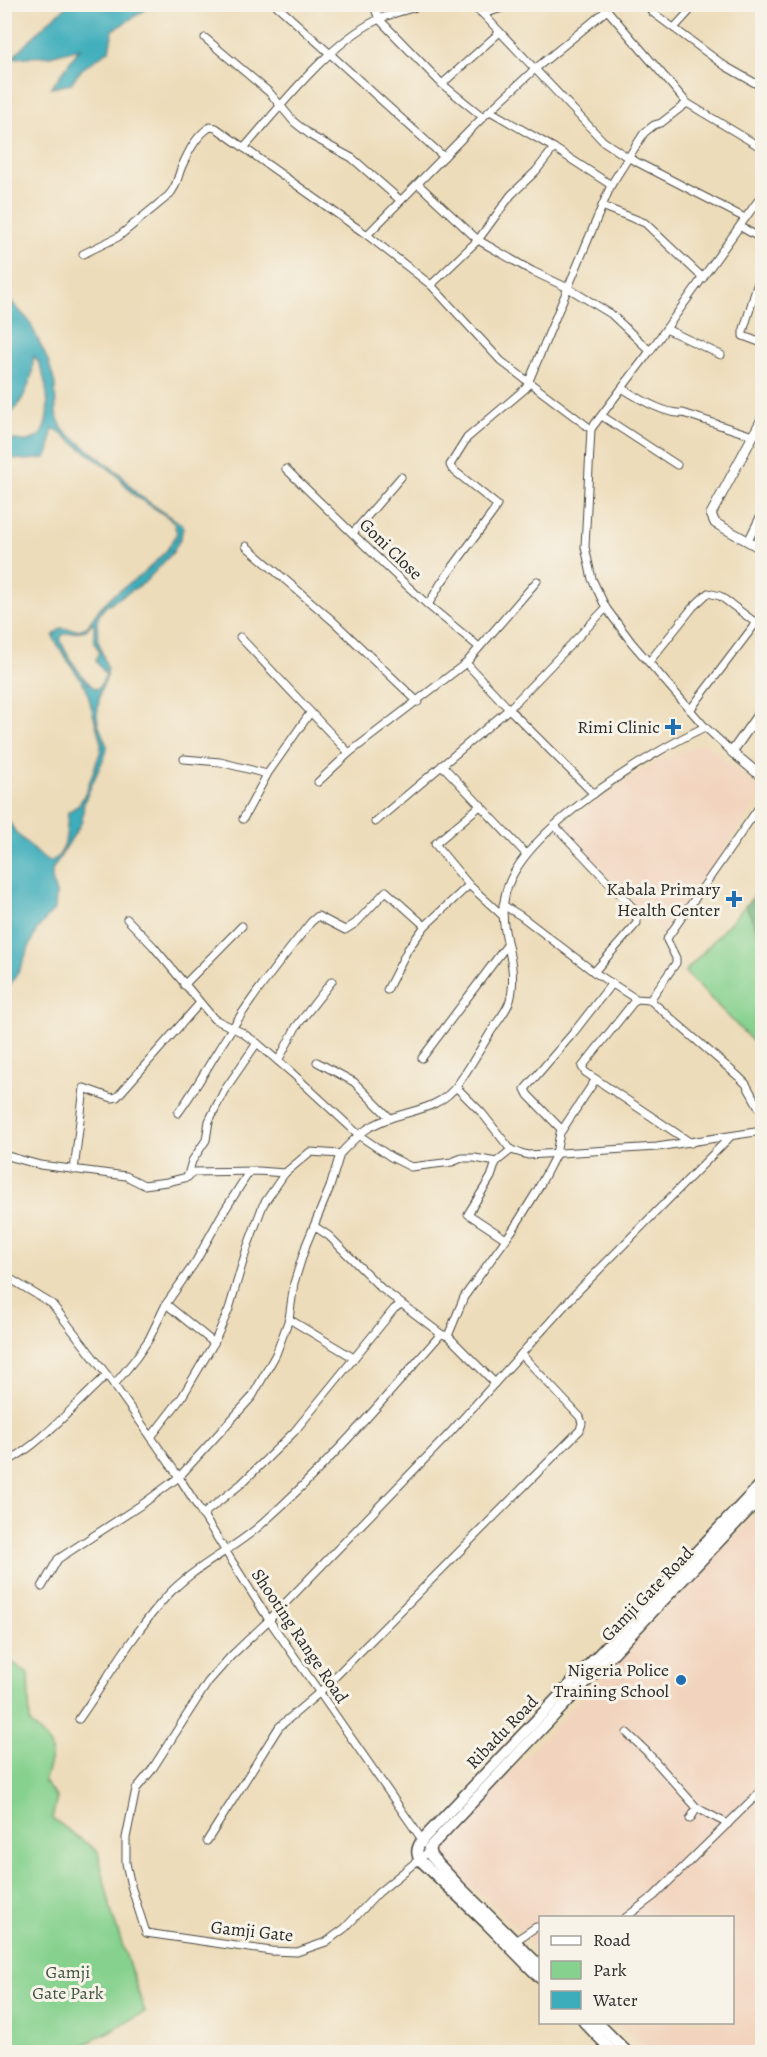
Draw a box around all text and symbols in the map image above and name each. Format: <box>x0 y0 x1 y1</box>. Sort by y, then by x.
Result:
street label: Goni Close <box>354 513 428 585</box>
place label: Rimi Clinic <box>577 715 660 739</box>
marker: Rimi Clinic <box>664 718 682 736</box>
place label: Kabala Primary Health Center <box>606 877 721 922</box>
marker: Kabala Primary Health Center <box>725 890 743 908</box>
street label: Gamji Gate Road <box>595 1541 699 1647</box>
street label: Shooting Range Road <box>246 1564 354 1708</box>
place label: Nigeria Police Training School <box>553 1658 670 1703</box>
marker: Nigeria Police Training School <box>674 1673 688 1687</box>
street label: Ribadu Road <box>461 1690 543 1774</box>
street label: Gamji Gate <box>210 1915 294 1947</box>
legend <box>539 1916 734 2024</box>
text: Road <box>593 1928 631 1952</box>
text: Park <box>593 1958 627 1982</box>
park label: Gamji Gate Park <box>32 1960 104 2005</box>
text: Water <box>592 1988 638 2012</box>

